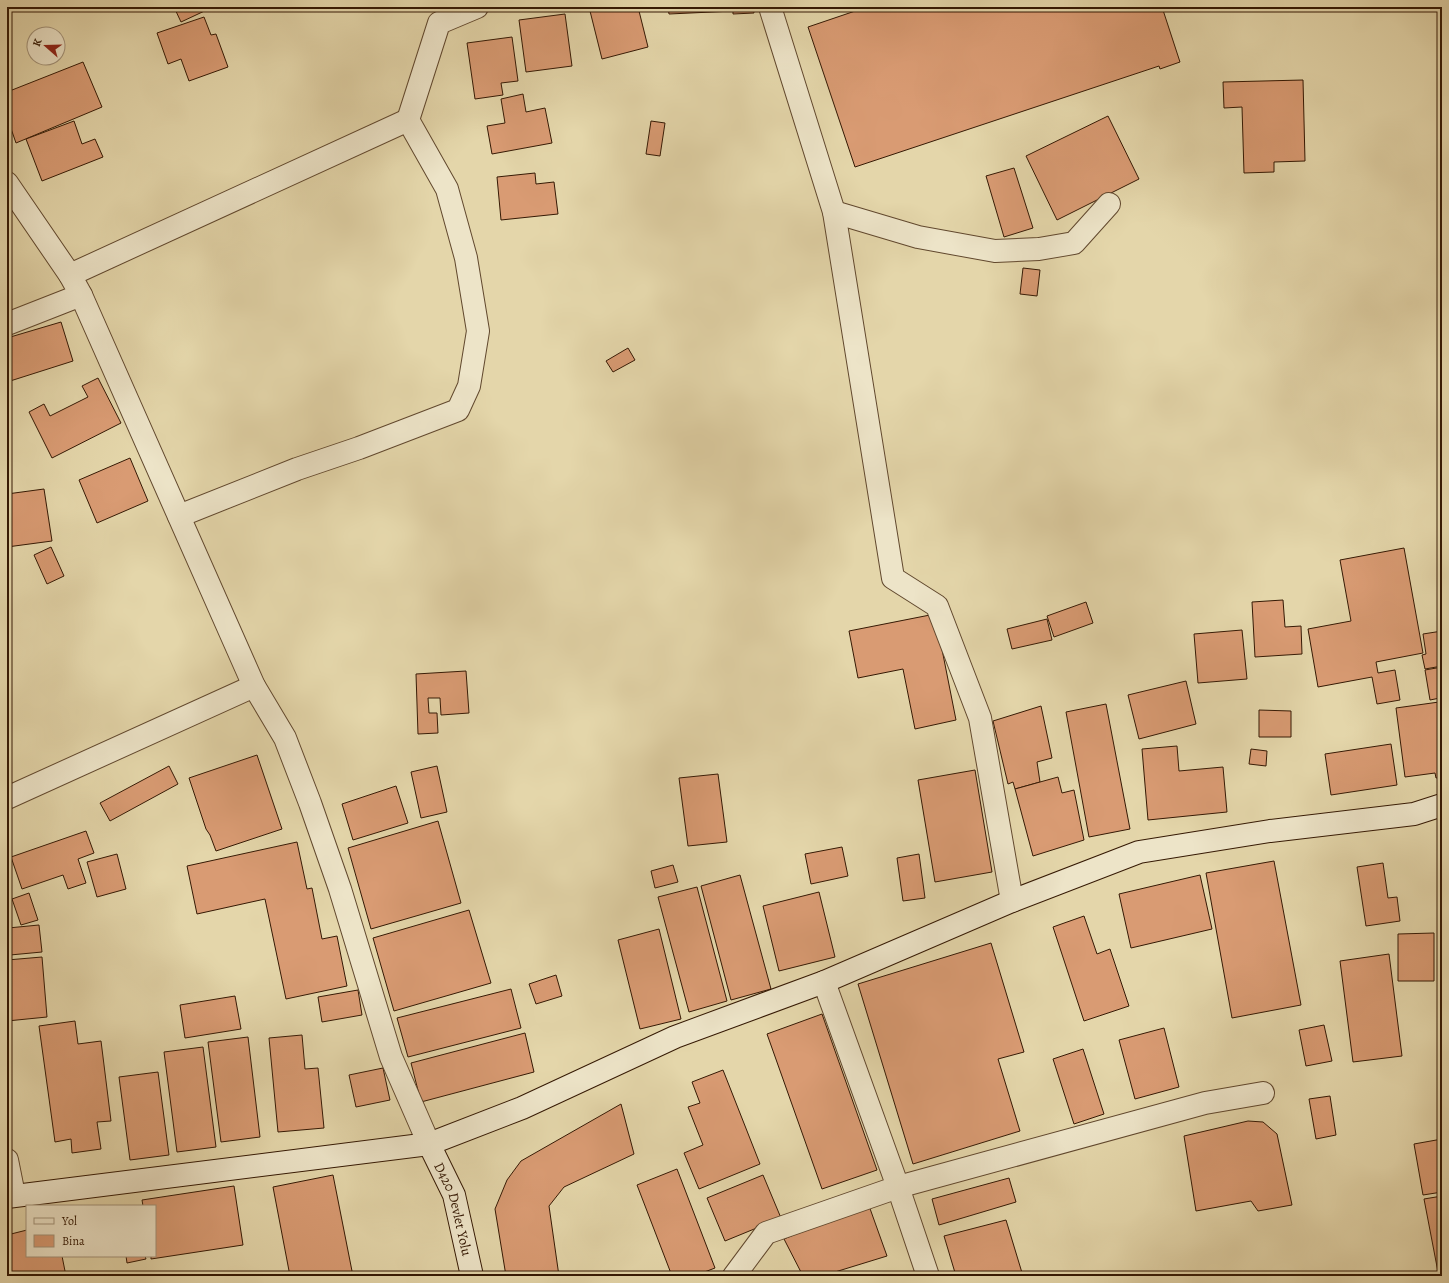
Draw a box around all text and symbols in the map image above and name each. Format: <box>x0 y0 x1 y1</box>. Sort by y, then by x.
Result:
north arrow <box>26 26 66 66</box>
text: K <box>29 36 46 49</box>
street label: D420 Devlet Yolu <box>430 1159 477 1258</box>
legend <box>26 1205 156 1257</box>
text: Yol <box>61 1213 77 1229</box>
text: Bina <box>62 1233 85 1249</box>

